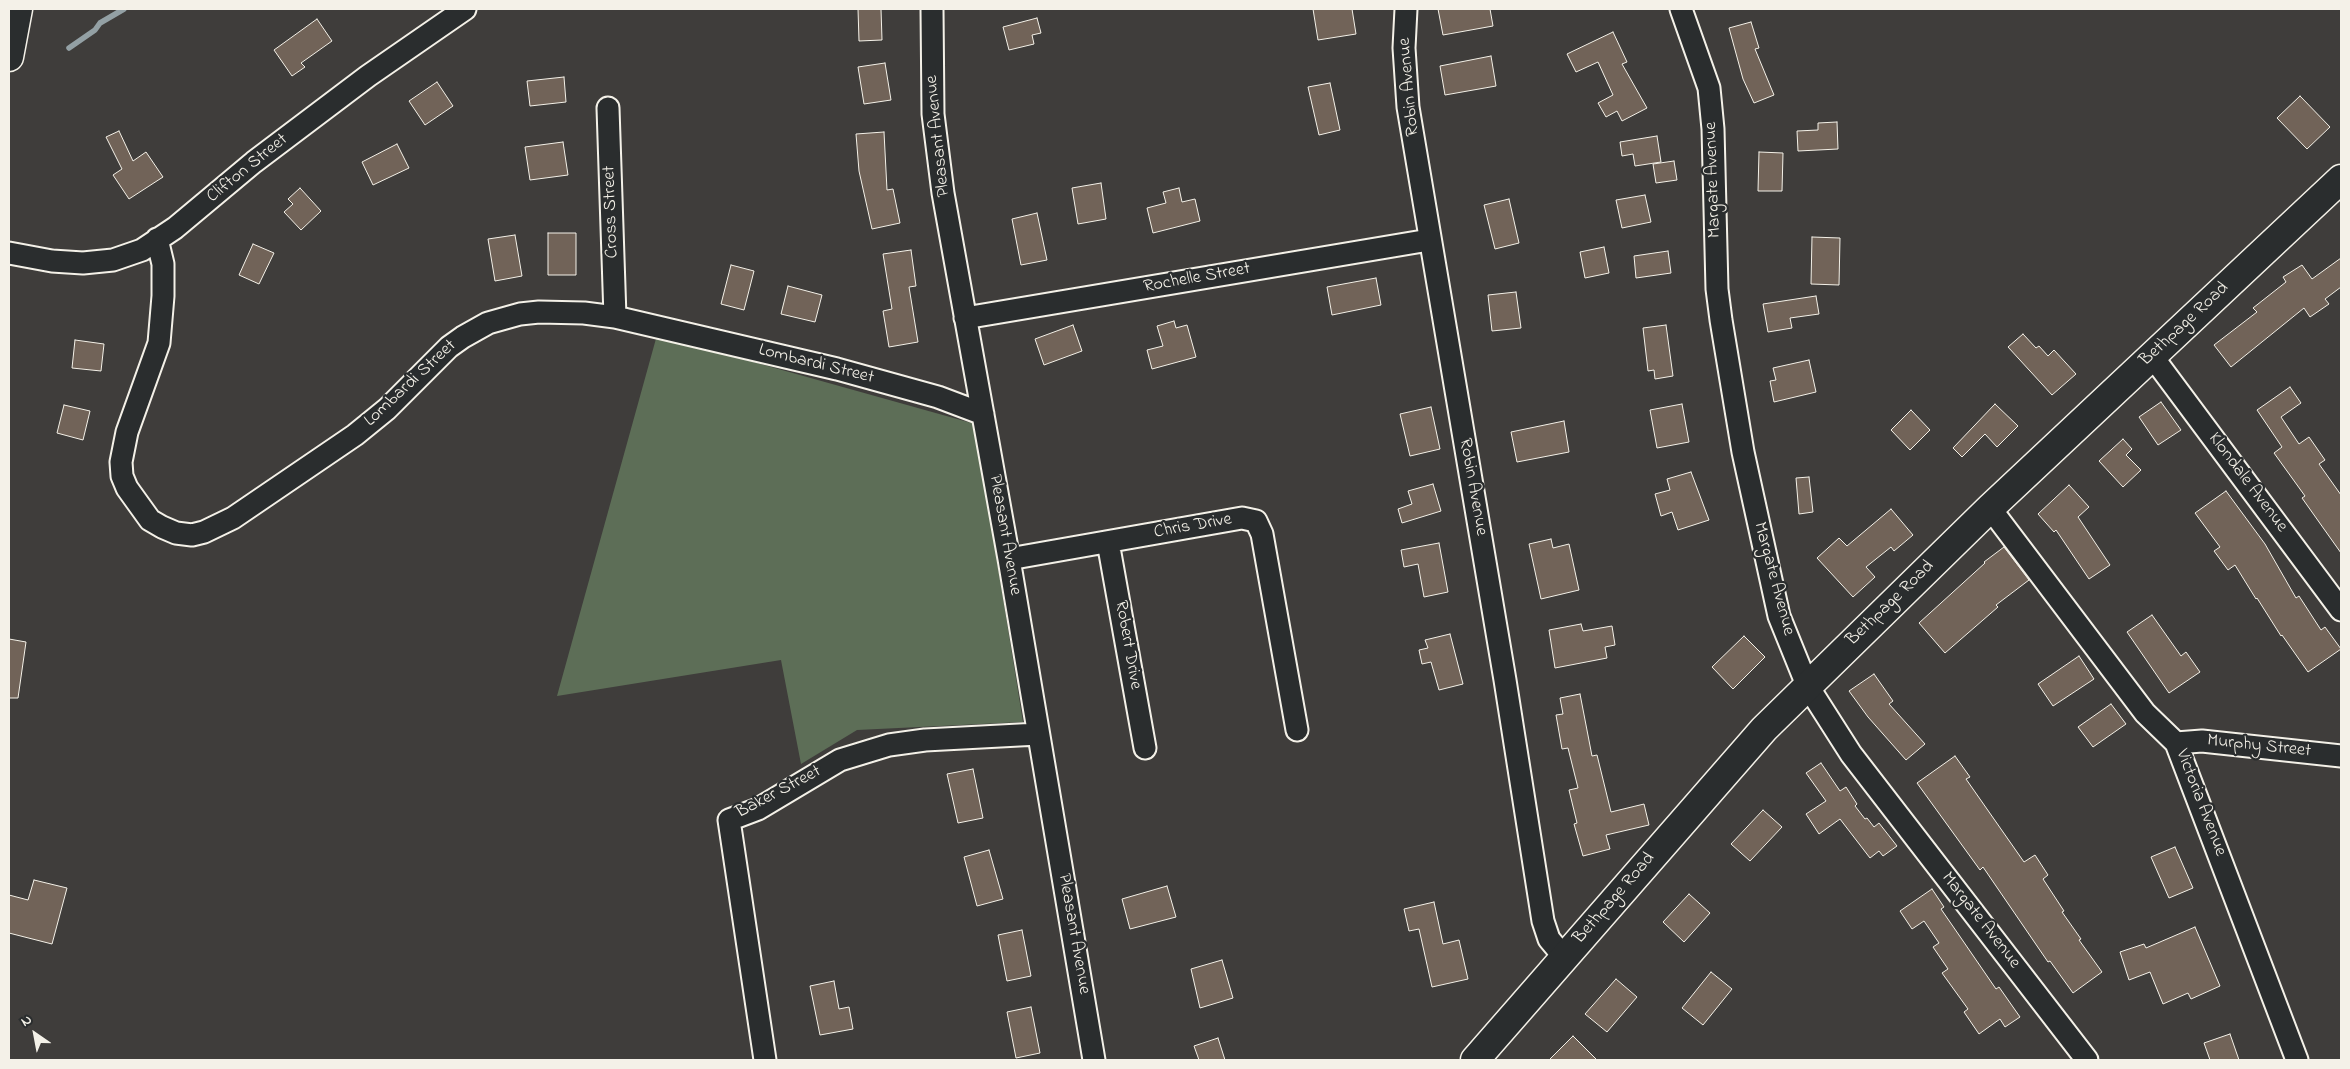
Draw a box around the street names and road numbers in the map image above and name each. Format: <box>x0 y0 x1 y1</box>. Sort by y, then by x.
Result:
street label: Robin Avenue <box>1395 37 1425 137</box>
street label: Pleasant Avenue <box>922 74 956 198</box>
street label: Margate Avenue <box>1701 121 1727 239</box>
street label: Clifton Street <box>203 130 293 208</box>
street label: Cross Street <box>600 165 624 259</box>
street label: Rochelle Street <box>1142 259 1252 299</box>
street label: Bethpage Road <box>2136 278 2234 372</box>
street label: Lombardi Street <box>360 336 462 432</box>
street label: Lombardi Street <box>756 340 876 390</box>
street label: Klondale Avenue <box>2202 429 2292 537</box>
street label: Robin Avenue <box>1453 437 1491 537</box>
street label: Pleasant Avenue <box>983 473 1025 597</box>
street label: Chris Drive <box>1152 510 1234 544</box>
street label: Margate Avenue <box>1747 520 1799 638</box>
street label: Bethpage Road <box>1842 557 1940 651</box>
street label: Robert Drive <box>1109 599 1145 691</box>
street label: Murphy Street <box>2206 731 2312 763</box>
street label: Victoria Avenue <box>2170 746 2230 860</box>
street label: Baker Street <box>733 762 825 824</box>
street label: Bethpage Road <box>1569 849 1661 949</box>
street label: Margate Avenue <box>1936 868 2024 974</box>
street label: Pleasant Avenue <box>1052 872 1094 996</box>

